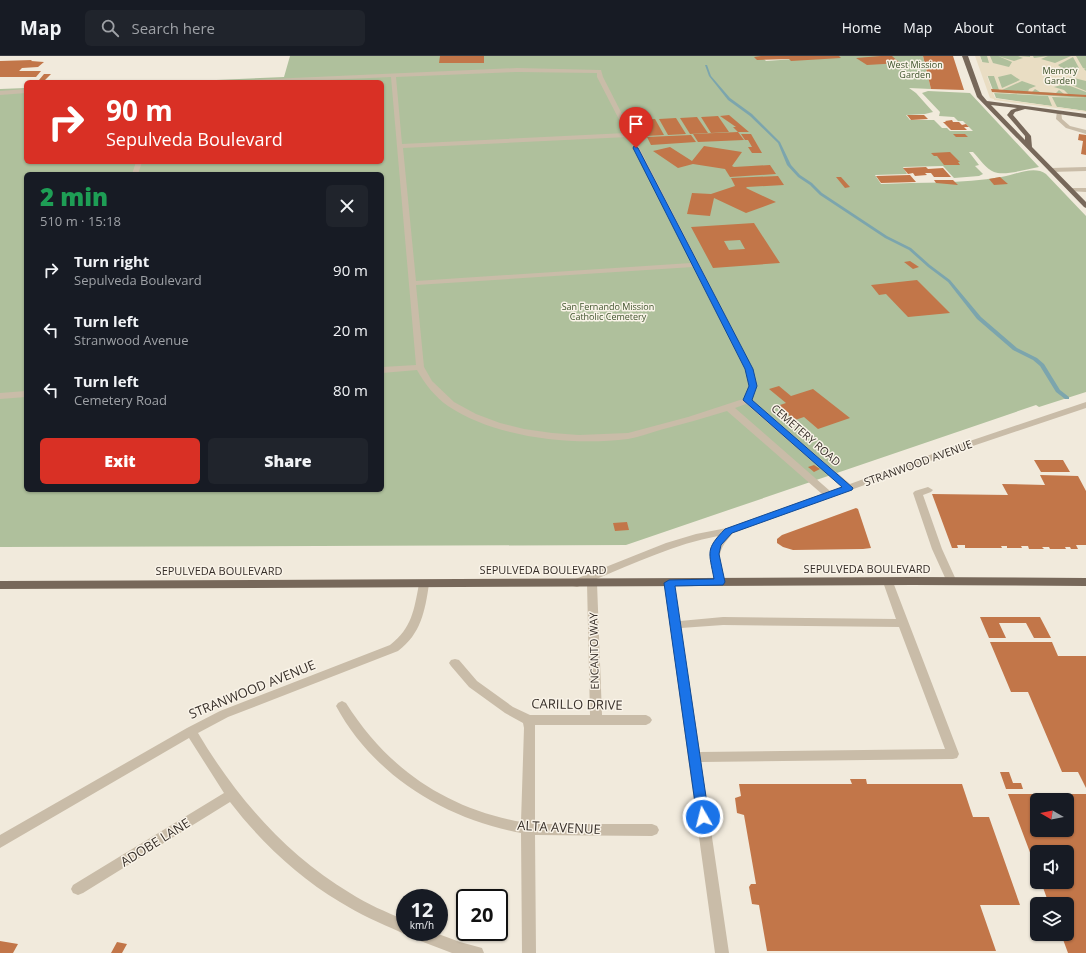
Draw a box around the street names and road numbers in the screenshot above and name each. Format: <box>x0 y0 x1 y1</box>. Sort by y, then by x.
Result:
street label: CEMETERY ROAD <box>768 400 844 469</box>
street label: STRANWOOD AVENUE <box>862 436 974 489</box>
street label: SEPULVEDA BOULEVARD <box>804 561 930 576</box>
street label: SEPULVEDA BOULEVARD <box>480 562 606 577</box>
street label: SEPULVEDA BOULEVARD <box>156 563 282 578</box>
street label: ENCANTO WAY <box>585 611 602 690</box>
street label: STRANWOOD AVENUE <box>186 655 318 723</box>
street label: CARILLO DRIVE <box>531 694 623 714</box>
street label: ADOBE LANE <box>117 813 193 871</box>
street label: ALTA AVENUE <box>517 816 601 838</box>

